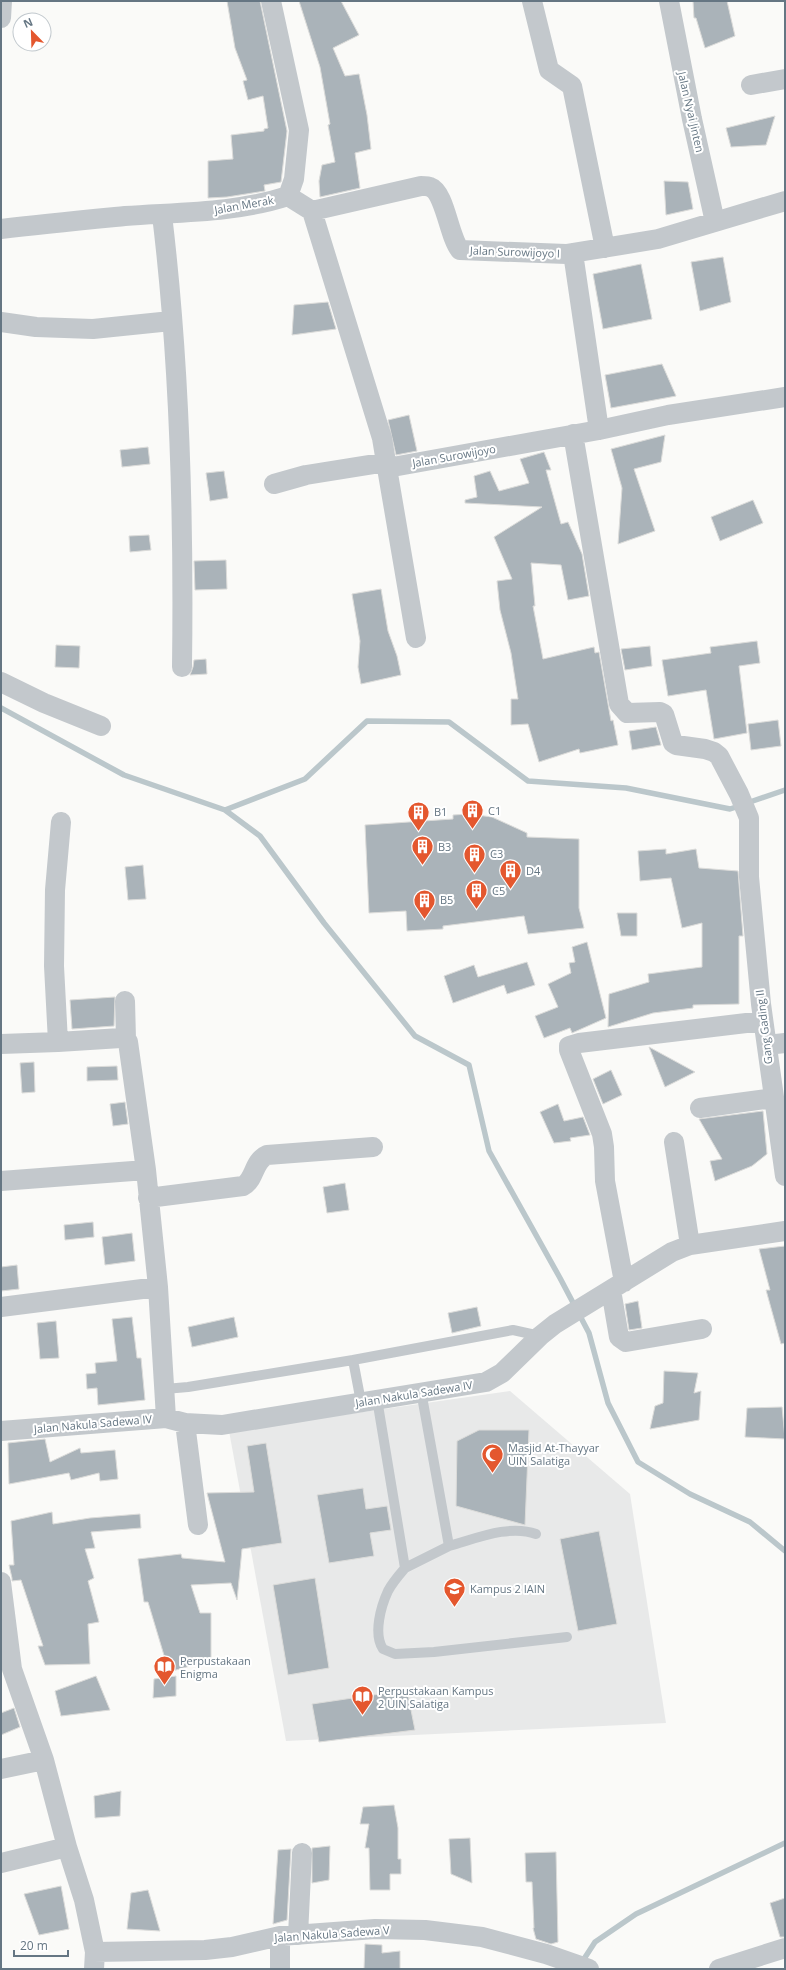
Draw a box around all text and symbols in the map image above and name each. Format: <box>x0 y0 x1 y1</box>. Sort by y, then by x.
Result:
north arrow <box>12 12 52 52</box>
text: N <box>21 14 35 31</box>
street label: Jalan Nyai Jinten <box>675 69 708 154</box>
street label: Jalan Merak <box>212 192 275 217</box>
street label: Jalan Surowijoyo I <box>469 242 560 261</box>
street label: Jalan Surowijoyo <box>410 441 497 470</box>
building icon: C1 <box>460 798 486 831</box>
building icon: B1 <box>406 799 432 832</box>
place label: C1 <box>488 803 501 818</box>
place label: B1 <box>434 804 447 819</box>
building icon: B3 <box>409 834 435 867</box>
place label: B3 <box>438 839 451 854</box>
building icon: C3 <box>461 841 487 874</box>
place label: C3 <box>490 846 503 861</box>
building icon: D4 <box>498 858 524 891</box>
place label: D4 <box>526 863 541 878</box>
building icon: C5 <box>463 878 489 911</box>
place label: C5 <box>492 883 505 898</box>
building icon: B5 <box>412 887 438 920</box>
place label: B5 <box>440 892 453 907</box>
street label: Gang Gading II <box>751 989 776 1065</box>
street label: Jalan Nakula Sadewa IV <box>353 1377 474 1410</box>
street label: Jalan Nakula Sadewa IV <box>32 1411 153 1436</box>
place label: Masjid At-Thayyar UIN Salatiga <box>508 1440 600 1468</box>
mosque icon: Masjid At-Thayyar UIN Salatiga <box>479 1441 505 1474</box>
school or university icon: Kampus 2 IAIN <box>442 1576 468 1609</box>
place label: Kampus 2 IAIN <box>470 1581 545 1596</box>
place label: Perpustakaan Enigma <box>180 1653 251 1681</box>
library icon: Perpustakaan Enigma <box>152 1654 178 1687</box>
place label: Perpustakaan Kampus 2 UIN Salatiga <box>378 1683 493 1711</box>
library icon: Perpustakaan Kampus 2 UIN Salatiga <box>350 1684 376 1717</box>
street label: Jalan Nakula Sadewa V <box>273 1922 390 1945</box>
scale bar <box>14 1932 68 1958</box>
text: 20 m <box>20 1937 48 1954</box>

